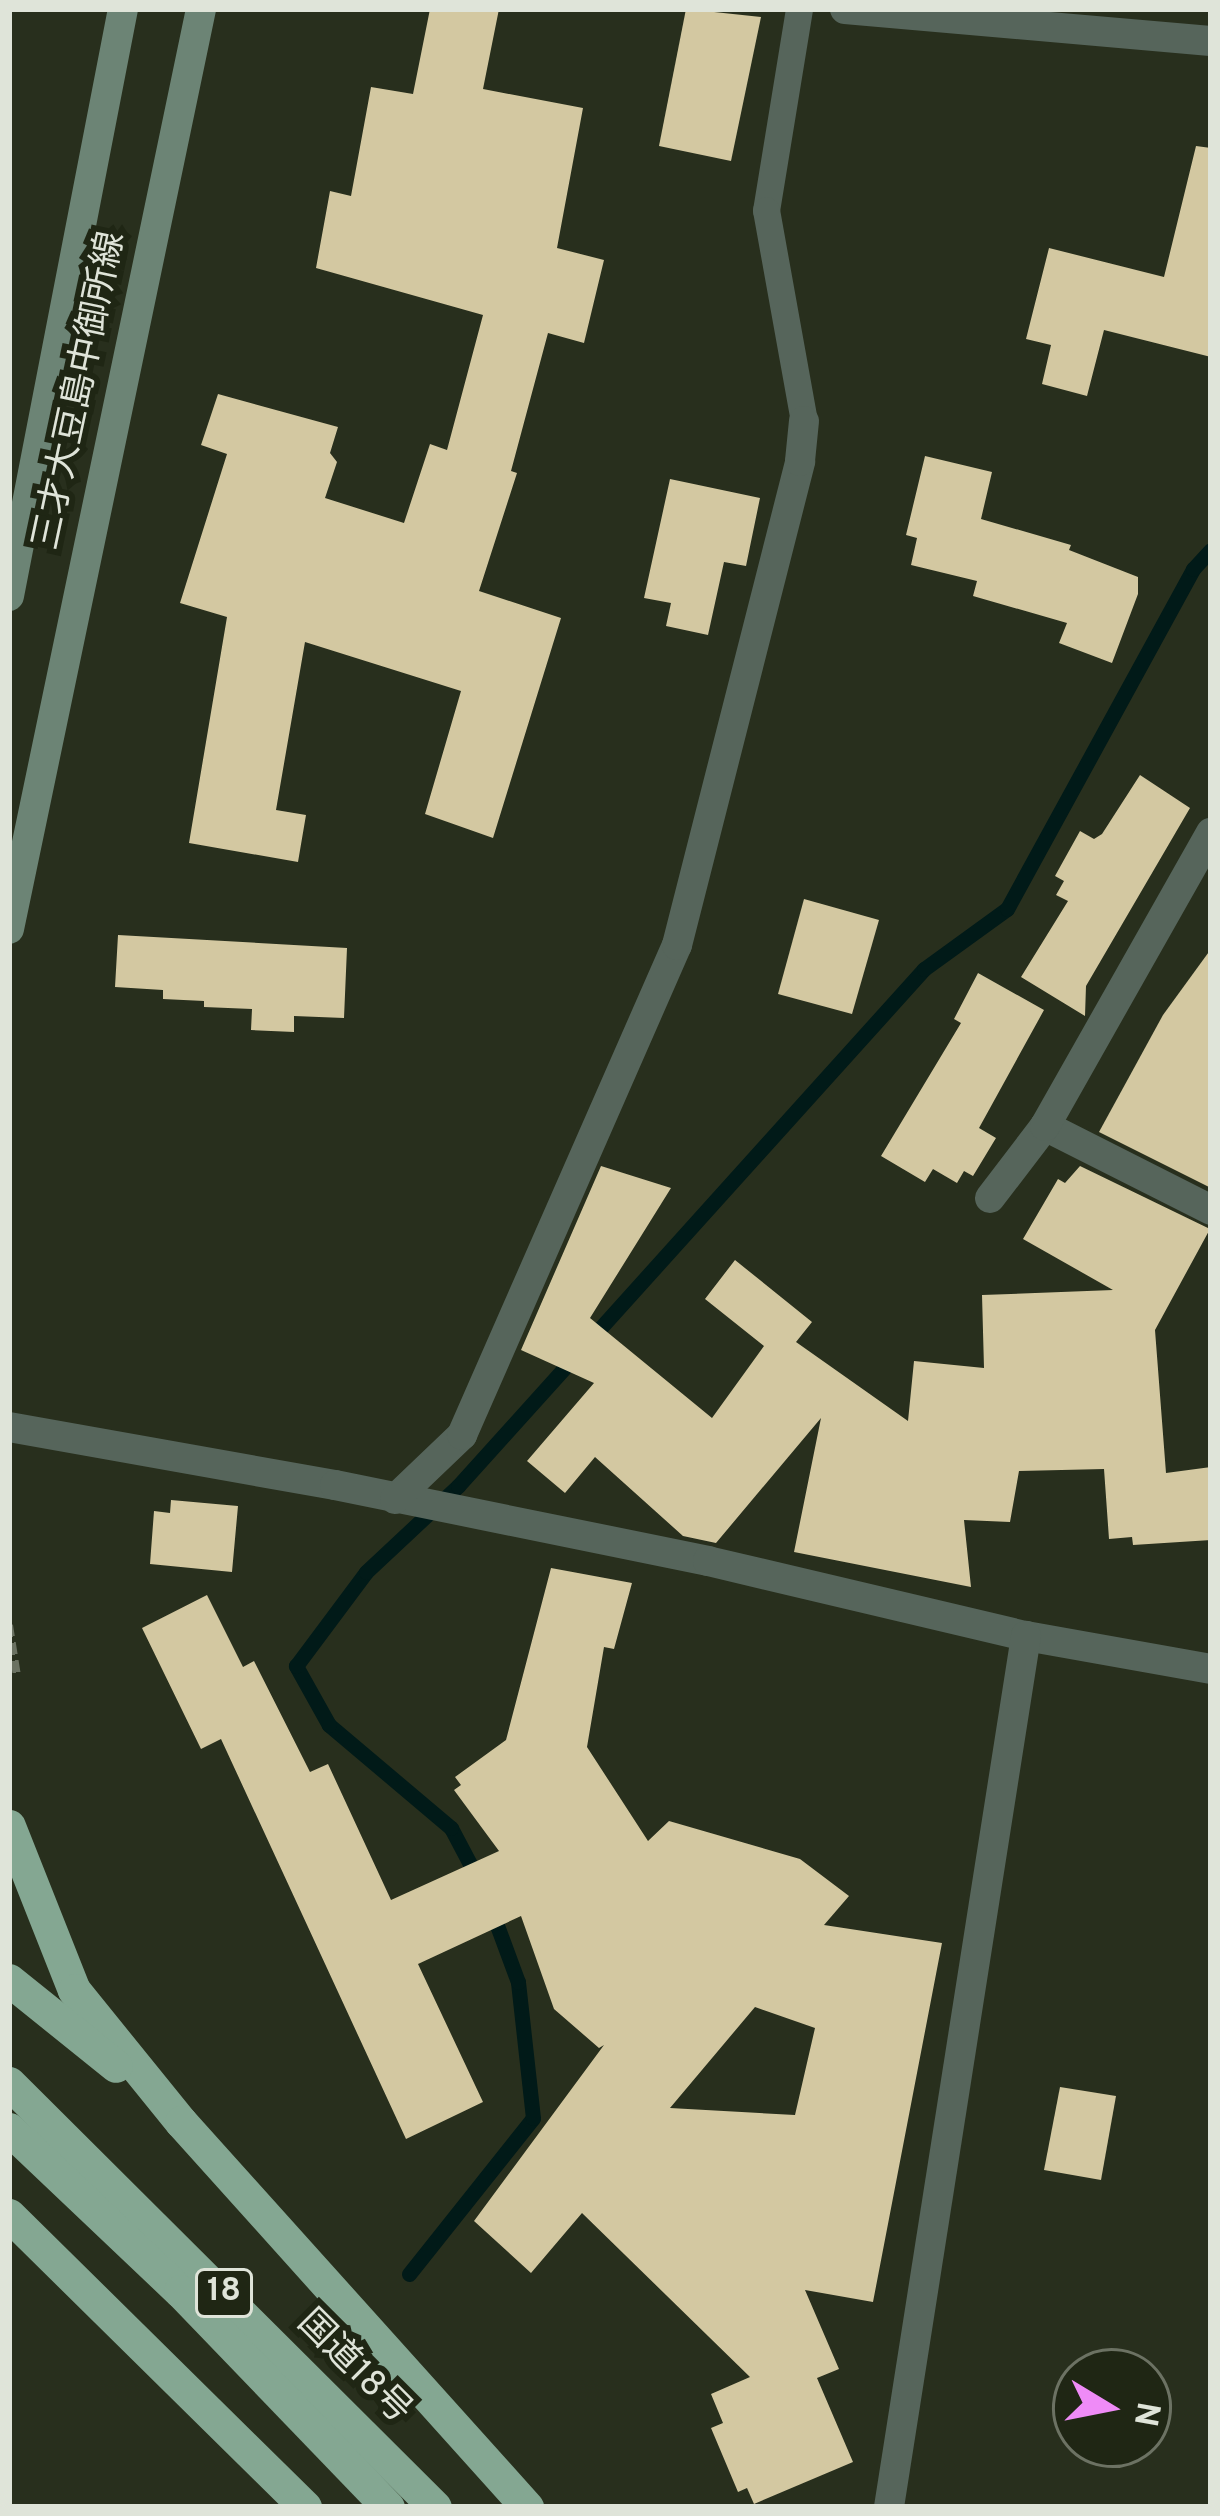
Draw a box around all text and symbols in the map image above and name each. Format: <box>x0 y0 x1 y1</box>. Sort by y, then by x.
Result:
street label: 三才大豆島中御所線 <box>26 228 136 554</box>
road number: 18 <box>194 2266 254 2320</box>
street label: 国道18号 <box>287 2302 419 2434</box>
north arrow <box>1052 2348 1172 2468</box>
text: N <box>1122 2398 1167 2429</box>

